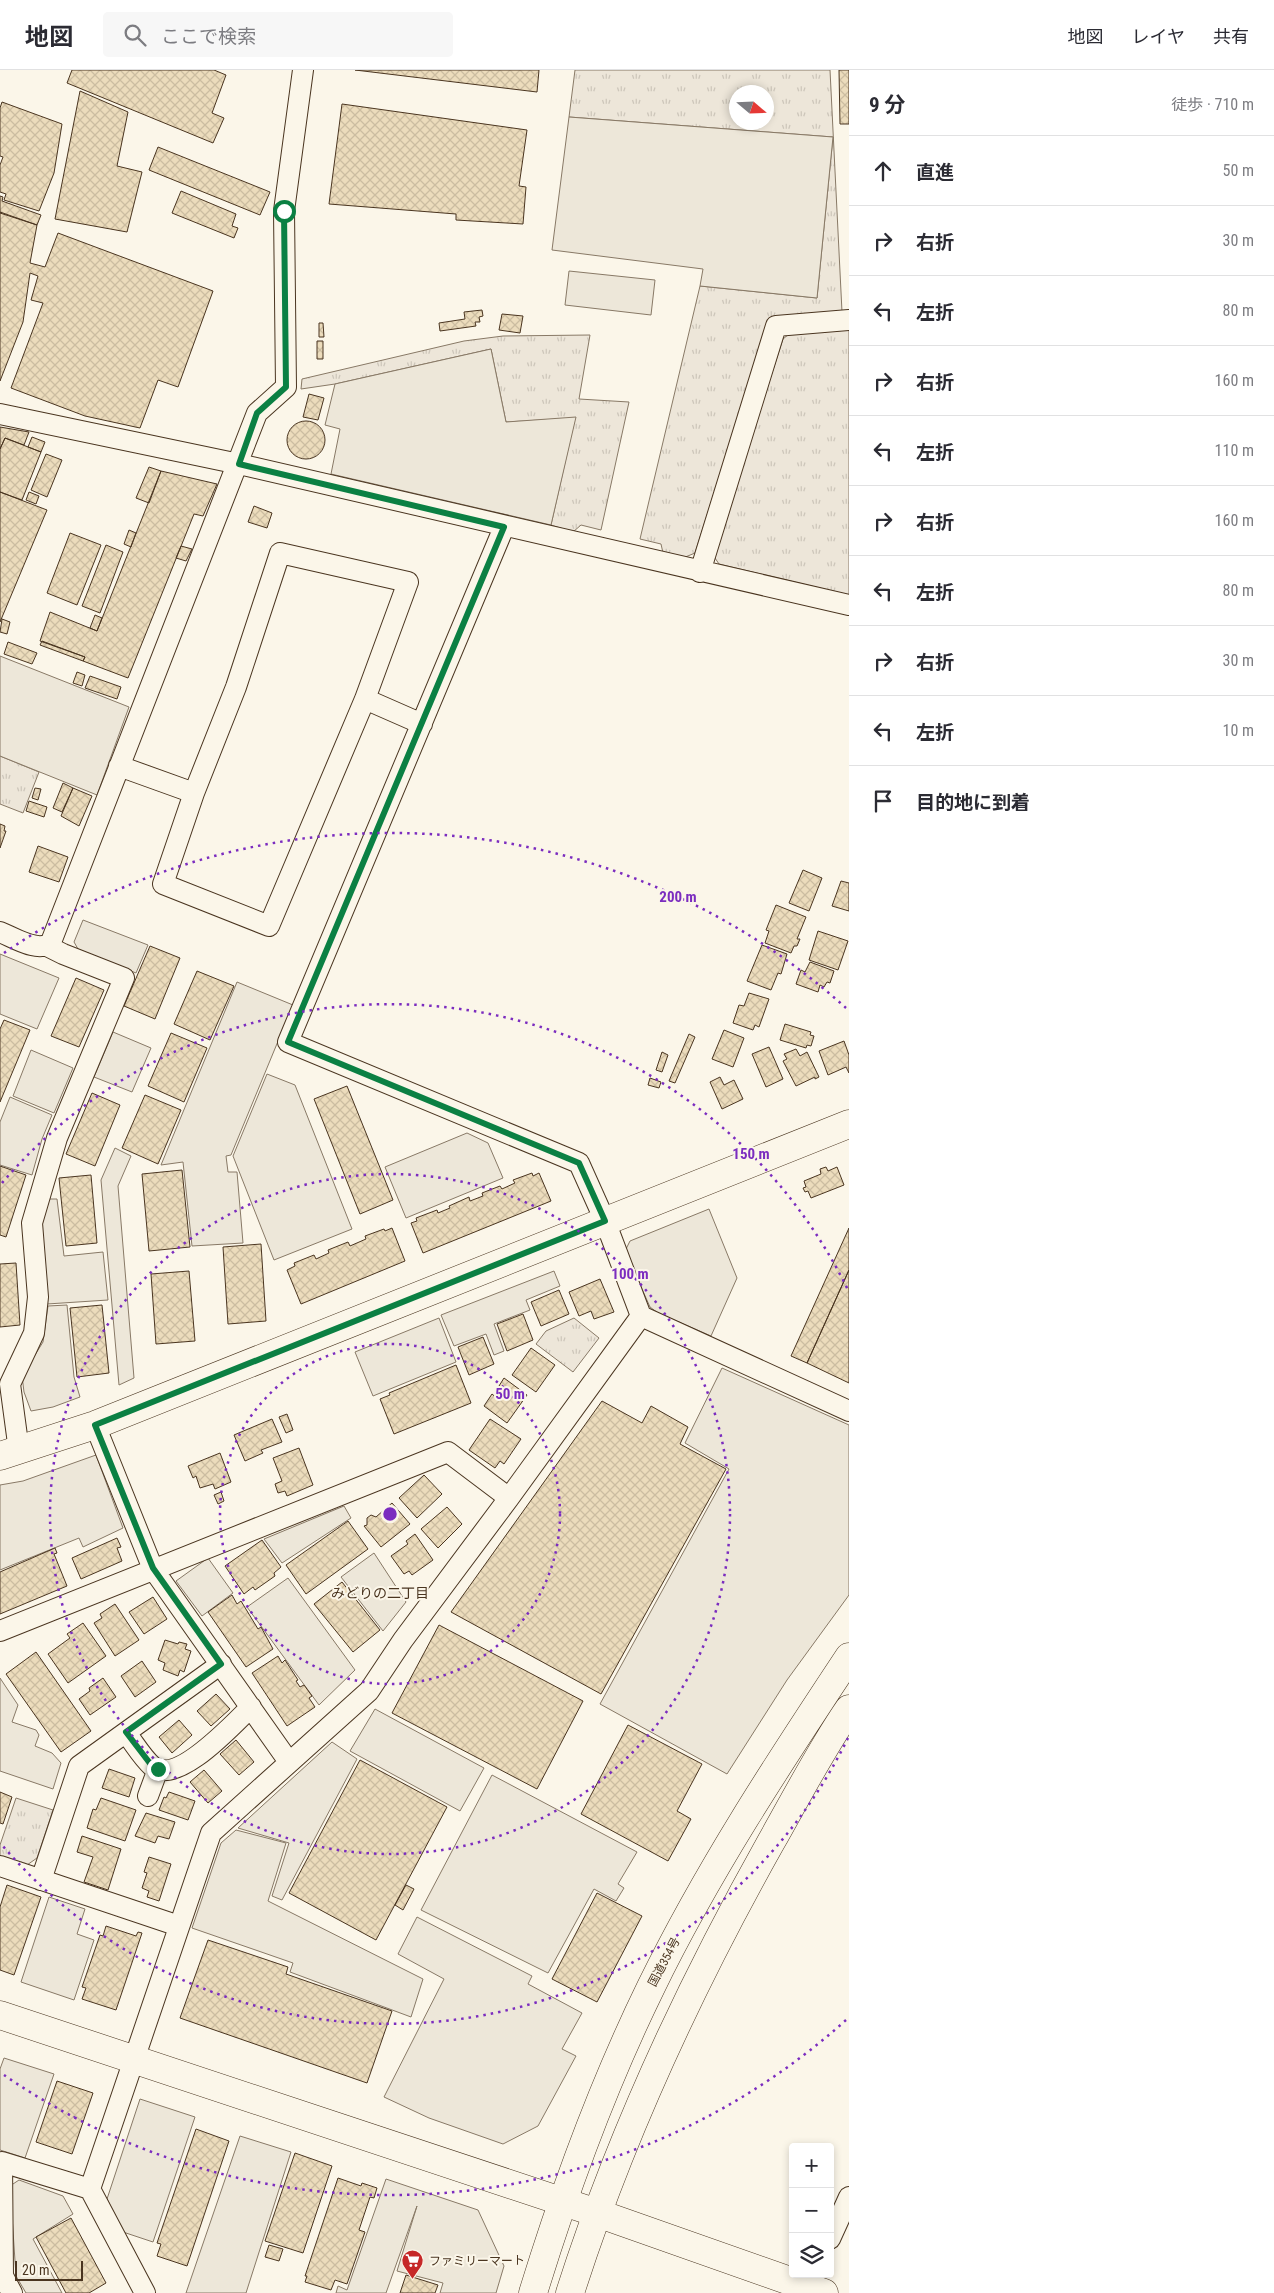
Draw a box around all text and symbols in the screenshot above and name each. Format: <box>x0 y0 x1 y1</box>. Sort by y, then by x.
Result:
search box <box>103 12 453 57</box>
icon: search <box>121 21 149 49</box>
text: 地図 <box>25 23 73 51</box>
text: ここで検索 <box>161 25 256 48</box>
text: 地図 <box>1068 26 1104 47</box>
text: レイヤ <box>1132 26 1185 47</box>
text: 共有 <box>1213 26 1249 47</box>
north arrow <box>729 85 774 130</box>
text: 9 分 <box>869 93 905 117</box>
text: 徒歩 · 710 m <box>1171 95 1254 114</box>
icon: ahead <box>869 157 897 185</box>
text: 直進 <box>916 161 954 184</box>
text: 50 m <box>1222 161 1254 180</box>
route start <box>273 200 296 223</box>
icon: right <box>869 227 897 255</box>
text: 右折 <box>916 231 954 254</box>
text: 30 m <box>1222 231 1254 250</box>
icon: left <box>869 297 897 325</box>
text: 左折 <box>916 301 954 324</box>
text: 80 m <box>1222 301 1254 320</box>
icon: right <box>869 367 897 395</box>
text: 右折 <box>916 371 954 394</box>
text: 160 m <box>1215 371 1254 390</box>
icon: left <box>869 437 897 465</box>
text: 左折 <box>916 441 954 464</box>
text: 110 m <box>1215 441 1254 460</box>
icon: right <box>869 507 897 535</box>
text: 右折 <box>916 511 954 534</box>
text: 160 m <box>1215 511 1254 530</box>
icon: left <box>869 577 897 605</box>
text: 左折 <box>916 581 954 604</box>
text: 80 m <box>1222 581 1254 600</box>
icon: right <box>869 647 897 675</box>
text: 右折 <box>916 651 954 674</box>
text: 30 m <box>1222 651 1254 670</box>
icon: left <box>869 717 897 745</box>
text: 左折 <box>916 721 954 744</box>
text: 10 m <box>1222 721 1254 740</box>
icon: arrive <box>869 787 897 815</box>
text: 目的地に到着 <box>916 791 1030 814</box>
text: 200 m <box>659 888 697 906</box>
text: 150 m <box>732 1145 770 1163</box>
text: 100 m <box>611 1265 649 1283</box>
text: 50 m <box>495 1385 525 1403</box>
centre of rings <box>381 1505 399 1523</box>
district label: みどりの二丁目 <box>331 1585 429 1601</box>
route end <box>147 1758 170 1781</box>
street label: 国道354号 <box>645 1935 683 1989</box>
map controls <box>789 2143 834 2278</box>
button: + <box>789 2143 834 2188</box>
button: − <box>789 2188 834 2233</box>
button: layers <box>789 2233 834 2278</box>
supermarket icon: ファミリーマート <box>401 2249 425 2280</box>
place label: ファミリーマート <box>429 2254 525 2268</box>
scale bar <box>15 2258 82 2281</box>
text: 20 m <box>22 2262 50 2278</box>

